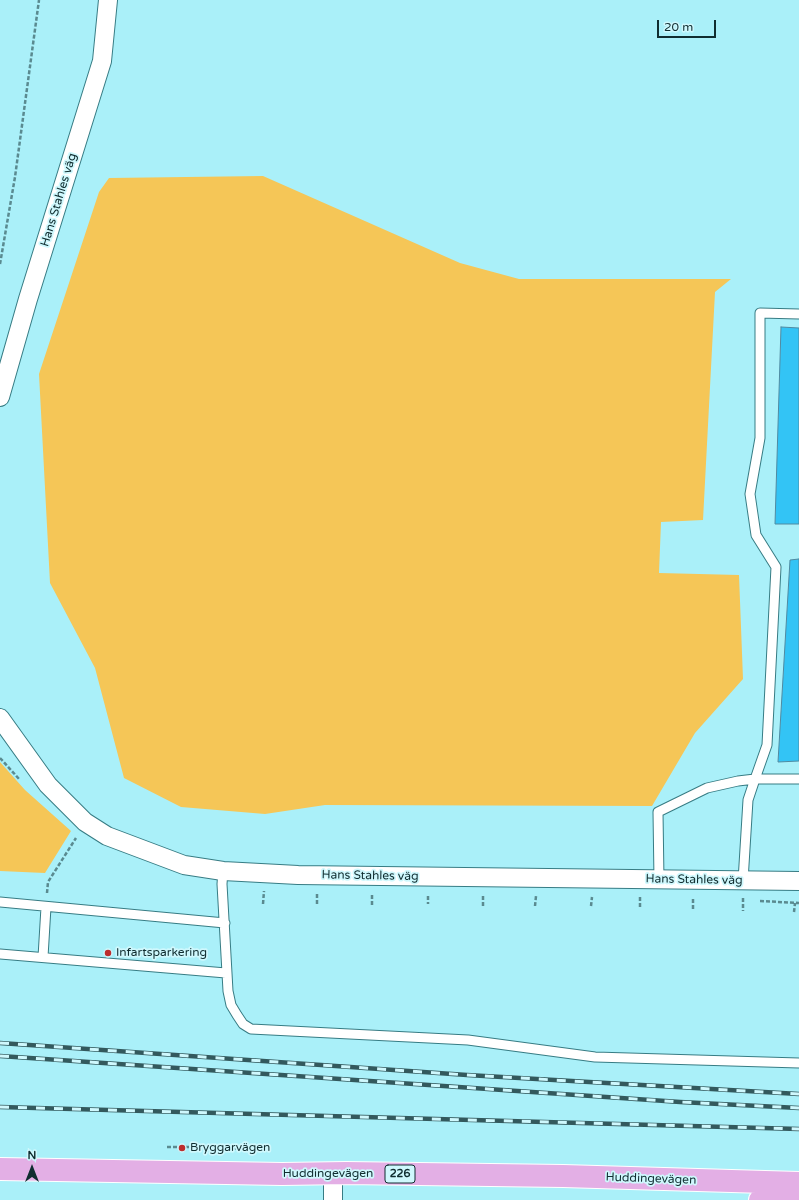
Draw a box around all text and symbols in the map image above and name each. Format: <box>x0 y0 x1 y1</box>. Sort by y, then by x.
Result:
scale bar <box>659 12 718 38</box>
text: 20 m <box>664 20 693 34</box>
street label: Hans Stahles väg <box>38 152 80 248</box>
street label: Hans Stahles väg <box>321 868 419 884</box>
street label: Hans Stahles väg <box>645 872 743 888</box>
place label: Infartsparkering <box>116 946 207 960</box>
marker: Infartsparkering <box>103 948 113 958</box>
place label: Bryggarvägen <box>190 1141 270 1155</box>
marker: Bryggarvägen <box>177 1143 187 1153</box>
north arrow <box>12 1148 52 1188</box>
text: N <box>28 1149 36 1162</box>
road number: 226 <box>385 1165 415 1183</box>
street label: Huddingevägen <box>283 1167 373 1181</box>
street label: Huddingevägen <box>605 1170 697 1188</box>

